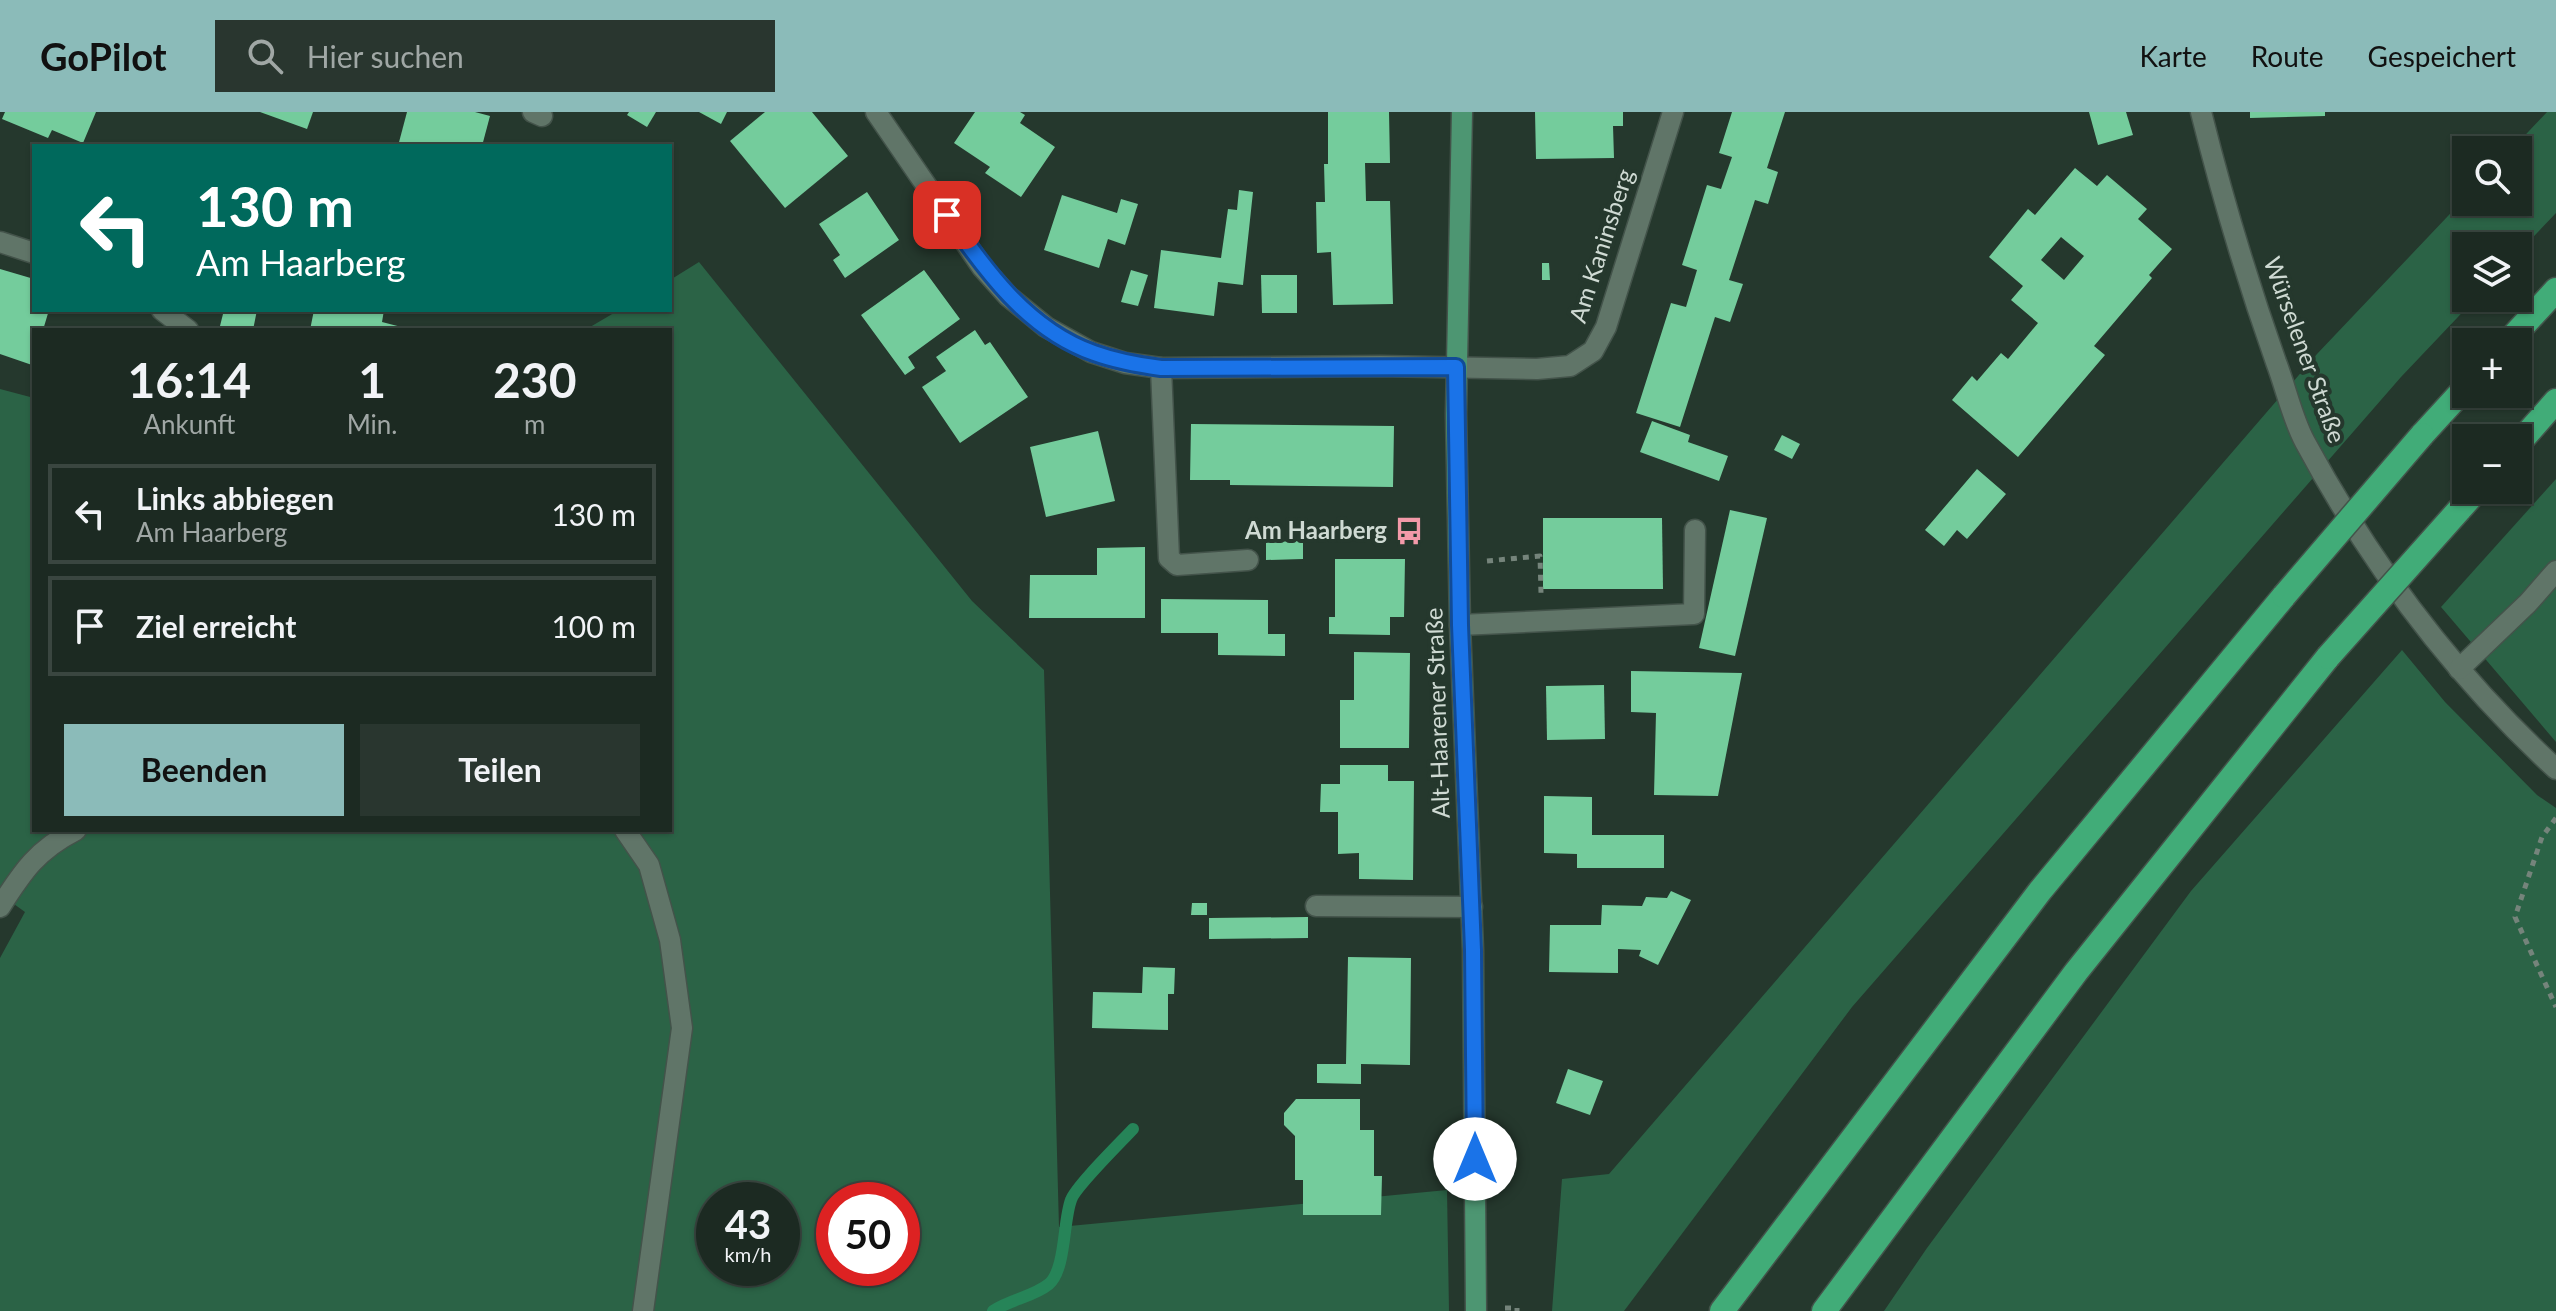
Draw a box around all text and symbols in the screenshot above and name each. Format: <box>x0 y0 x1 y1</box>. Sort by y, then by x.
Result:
search box <box>215 20 775 92</box>
text: GoPilot <box>40 33 167 79</box>
icon: search <box>243 34 287 78</box>
text: Hier suchen <box>307 38 464 74</box>
text: Karte <box>2139 39 2207 73</box>
text: Route <box>2251 39 2324 73</box>
text: Gespeichert <box>2368 39 2516 73</box>
map controls <box>2452 136 2532 504</box>
button: search <box>2452 136 2532 216</box>
street label: Am Kaninsberg <box>1562 165 1639 326</box>
text: 130 m <box>196 172 354 239</box>
icon: left <box>64 176 168 280</box>
pin <box>913 181 981 249</box>
icon: arrive <box>925 193 969 237</box>
button: layers <box>2452 232 2532 312</box>
text: Am Haarberg <box>196 240 406 284</box>
street label: Würselener Straße <box>2258 252 2353 447</box>
button: + <box>2452 328 2532 408</box>
text: 16:14 <box>127 351 251 408</box>
text: 1 <box>358 351 386 408</box>
text: 230 <box>493 351 577 408</box>
text: Ankunft <box>143 408 235 440</box>
text: Min. <box>347 408 398 440</box>
text: m <box>524 408 545 440</box>
button: − <box>2452 424 2532 504</box>
text: Links abbiegen <box>136 480 334 516</box>
icon: left <box>68 492 112 536</box>
text: 130 m <box>551 496 636 532</box>
place label: Am Haarberg <box>1244 515 1387 544</box>
text: Am Haarberg <box>136 516 287 548</box>
bus stop icon: Am Haarberg <box>1394 516 1424 546</box>
icon: arrive <box>68 604 112 648</box>
street label: Alt-Haarener Straße <box>1418 607 1455 819</box>
text: Ziel erreicht <box>136 608 296 644</box>
text: 100 m <box>551 608 636 644</box>
button: Beenden <box>64 724 344 816</box>
button: Teilen <box>360 724 640 816</box>
position arrow <box>1433 1117 1517 1201</box>
speed limit sign: 50 <box>816 1182 920 1286</box>
text: 43 <box>725 1200 771 1248</box>
text: km/h <box>725 1242 771 1266</box>

